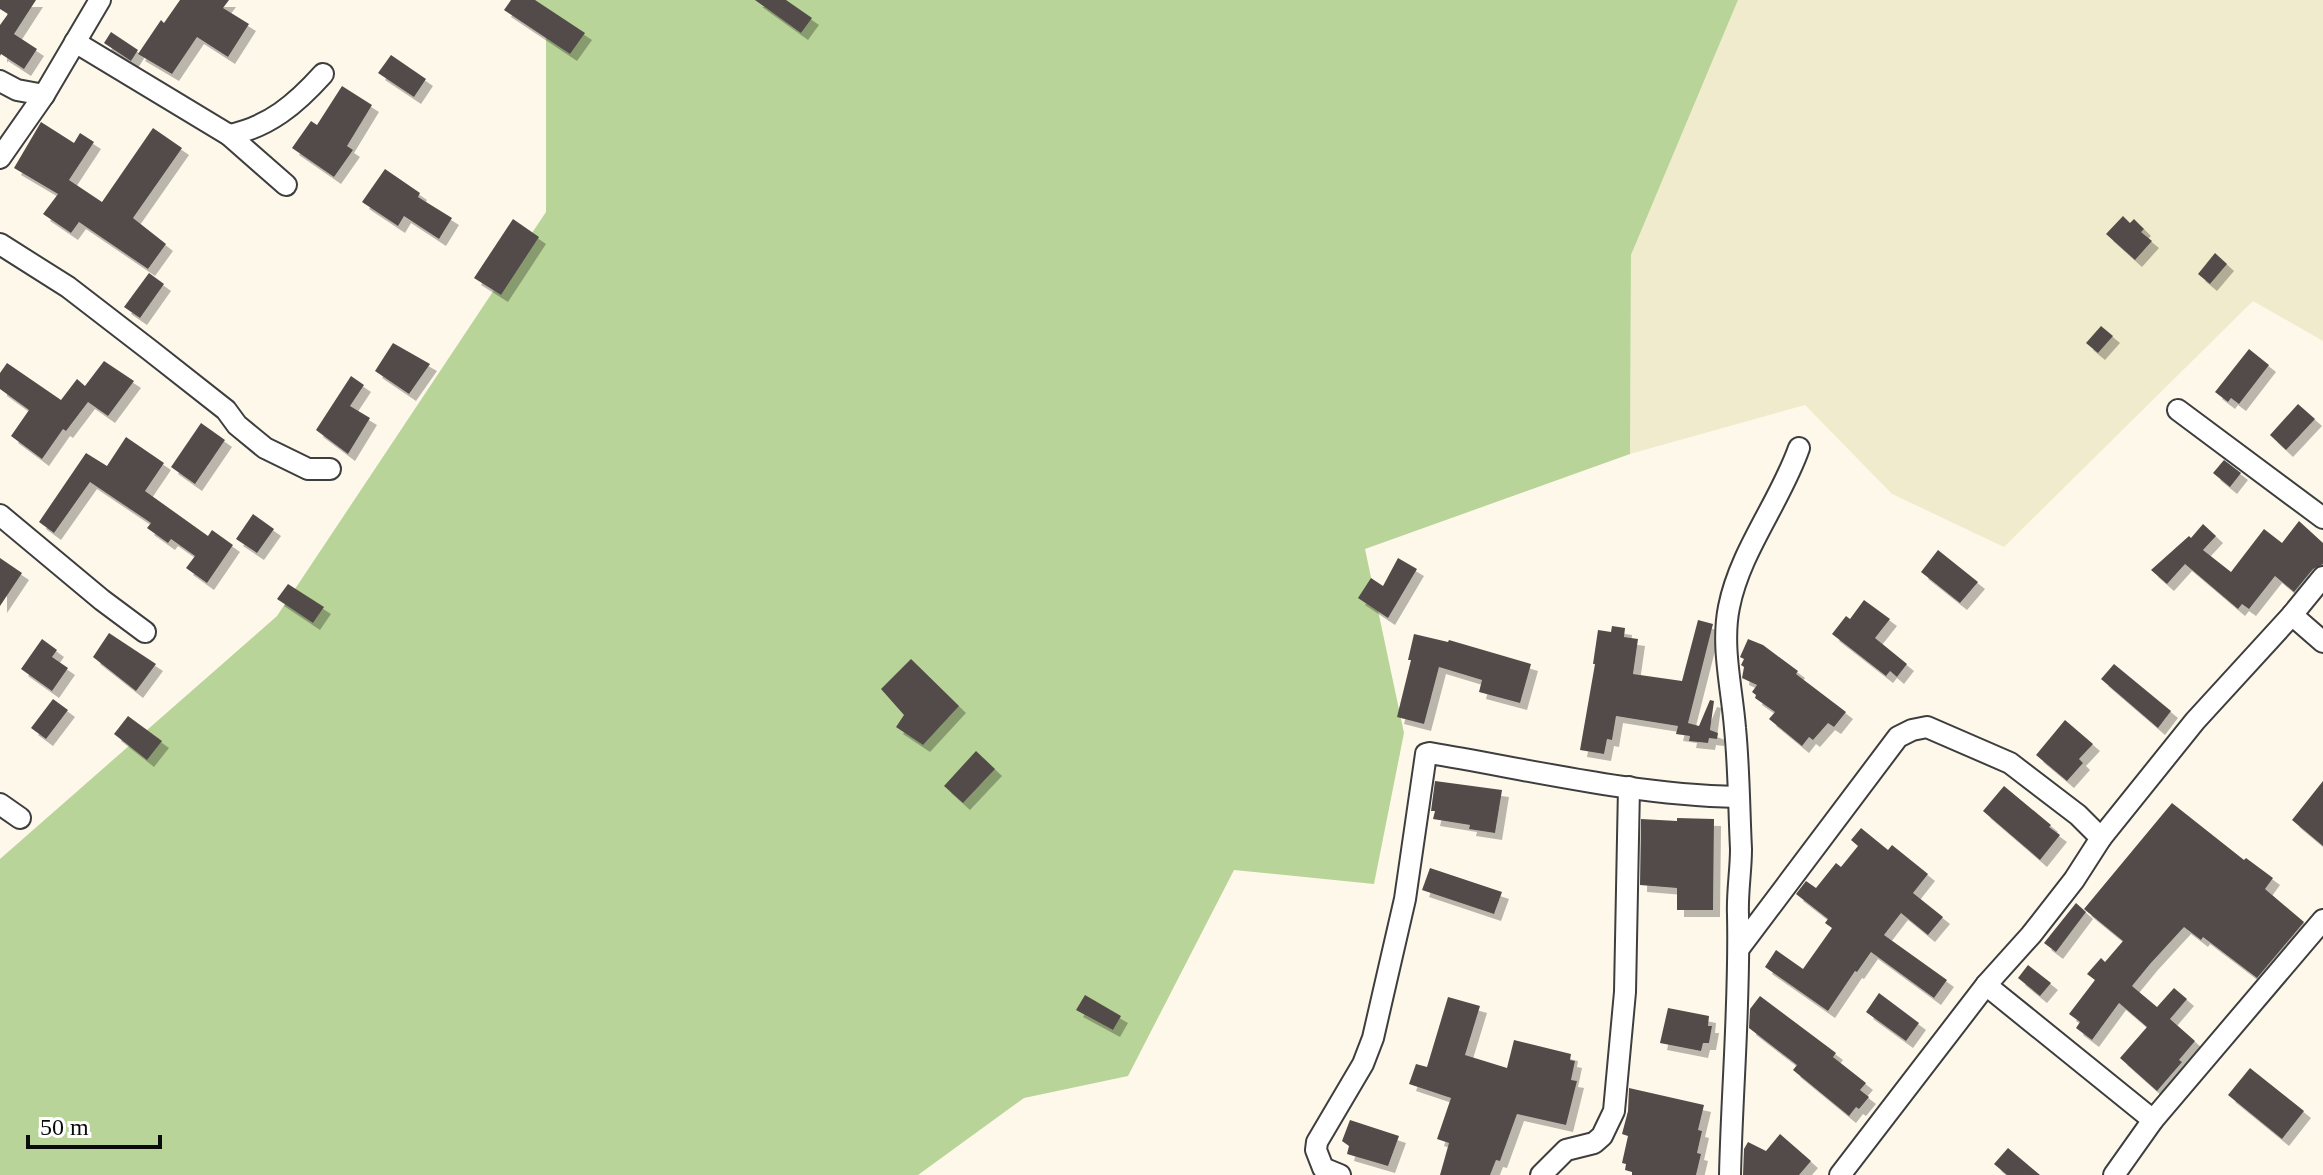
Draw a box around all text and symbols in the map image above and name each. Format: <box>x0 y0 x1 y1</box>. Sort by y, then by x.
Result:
scale bar <box>28 1099 160 1149</box>
text: 50 m <box>40 1114 89 1140</box>

